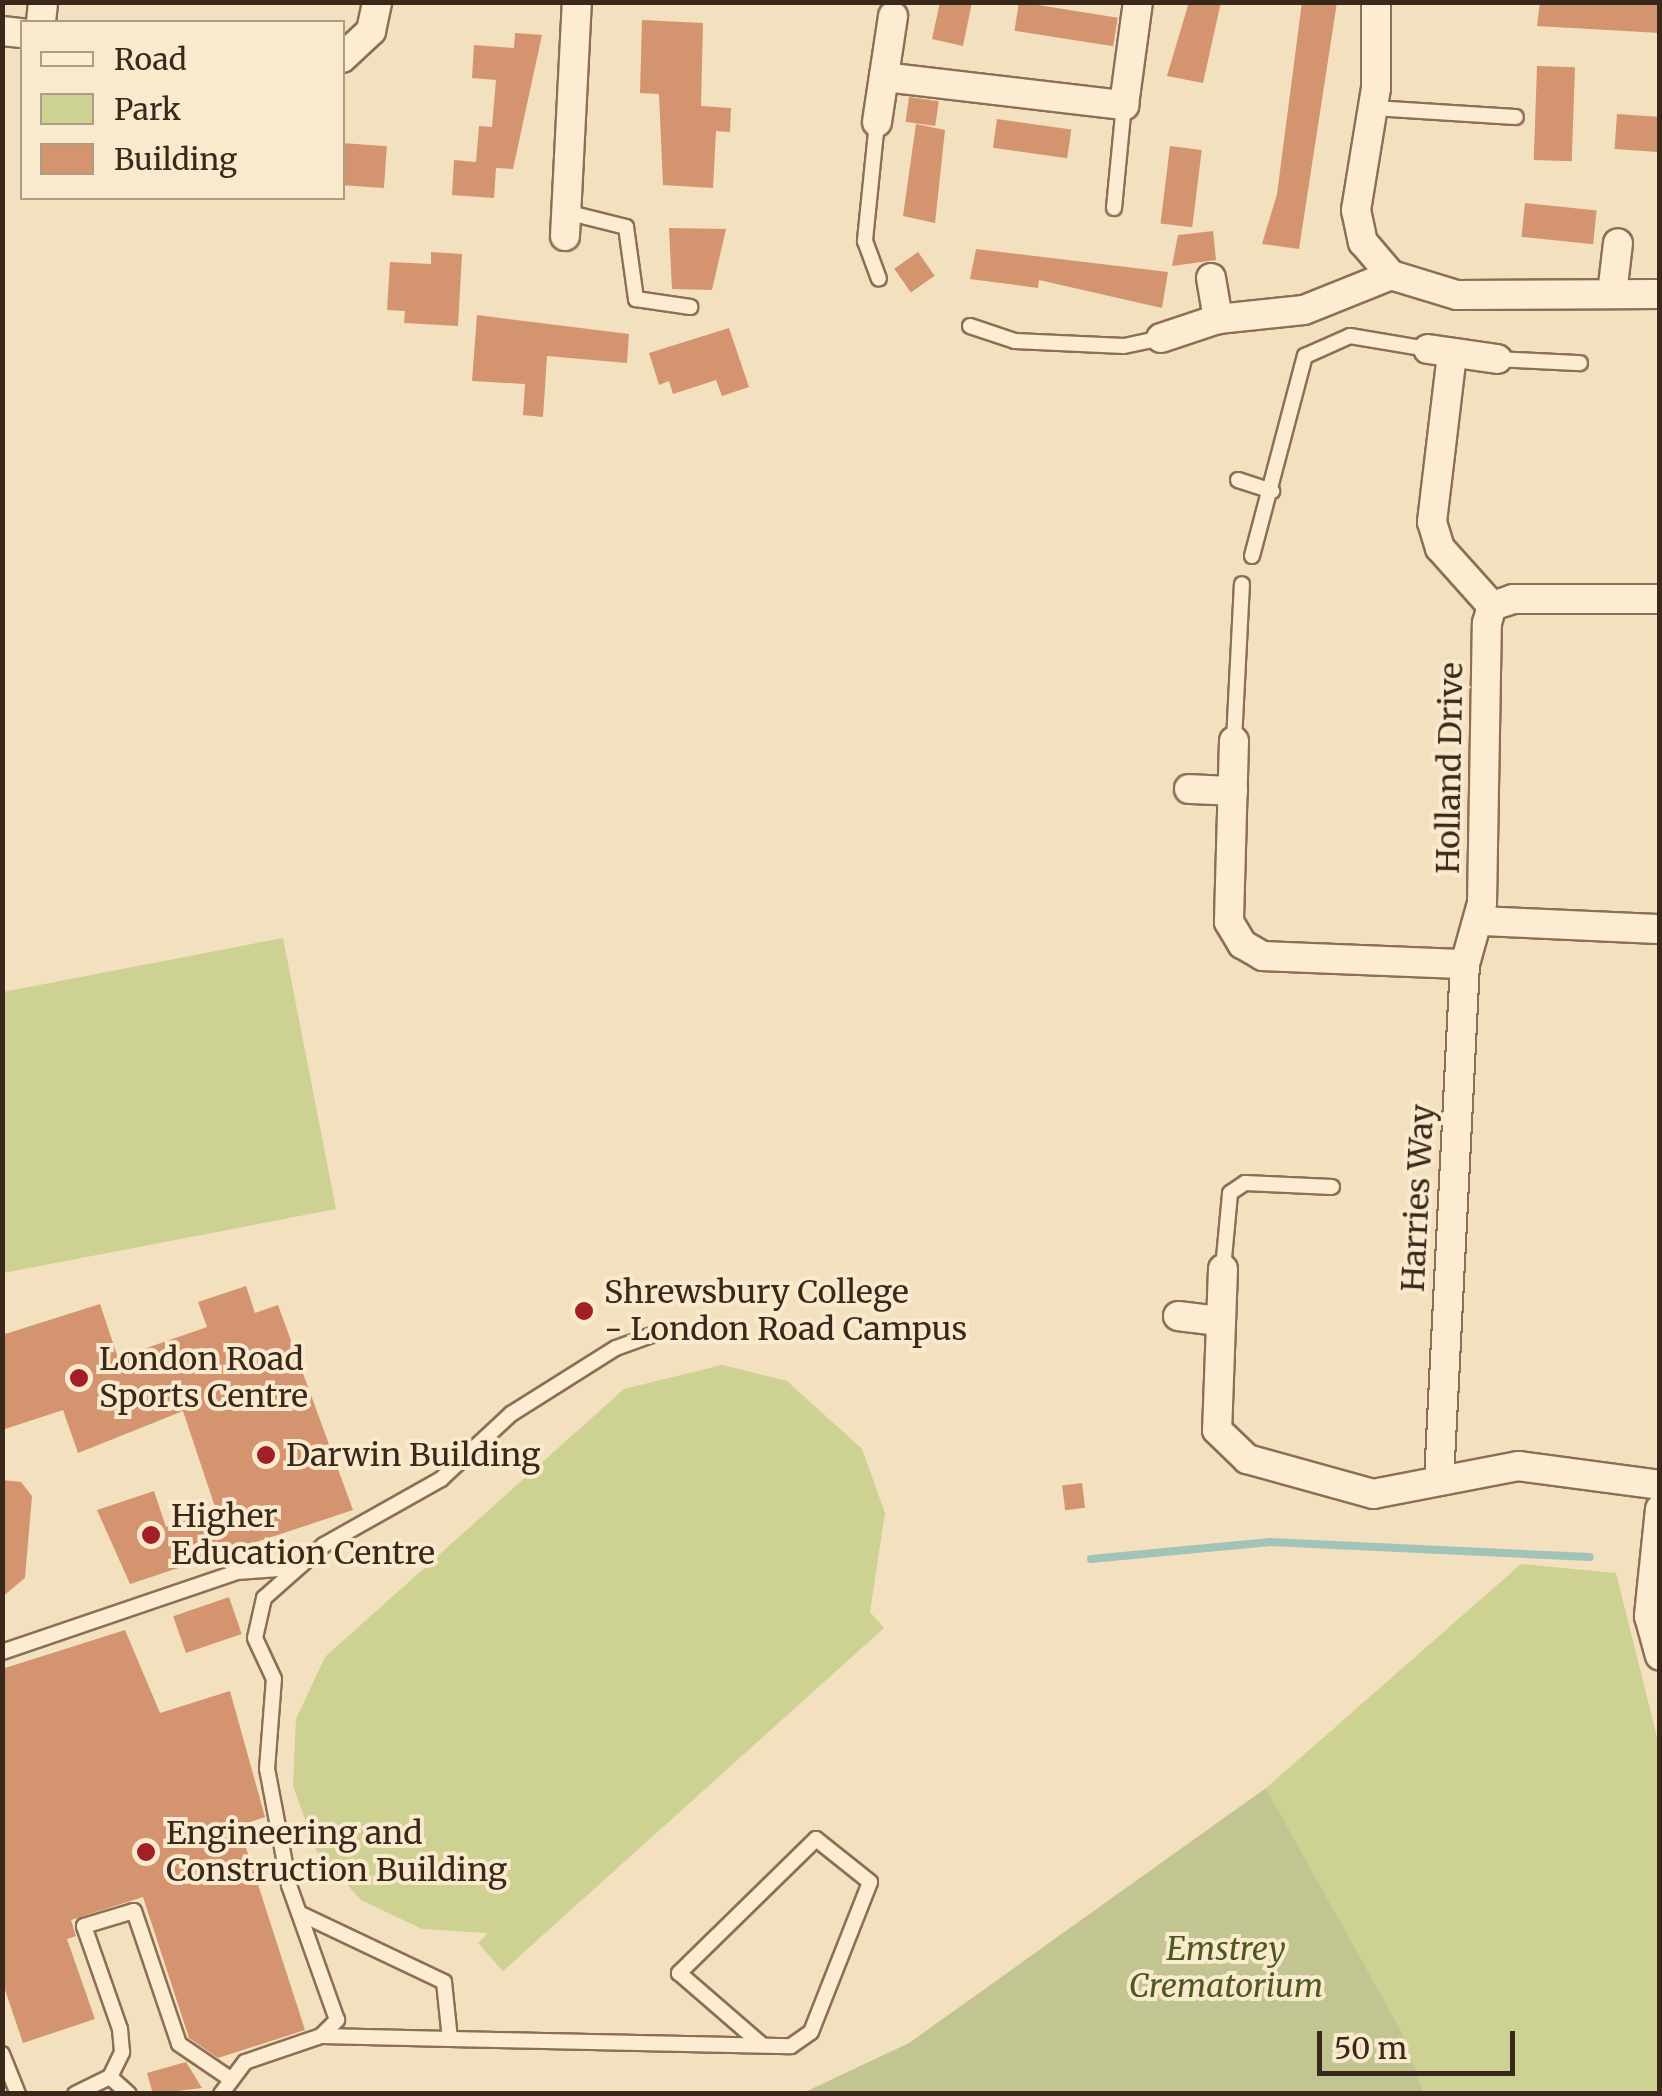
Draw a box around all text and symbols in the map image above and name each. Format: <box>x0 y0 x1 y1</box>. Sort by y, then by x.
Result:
legend <box>20 20 345 200</box>
text: Road <box>114 40 187 78</box>
text: Park <box>114 90 181 128</box>
text: Building <box>114 140 237 178</box>
street label: Holland Drive <box>1429 662 1471 874</box>
street label: Harries Way <box>1394 1103 1442 1293</box>
place label: Shrewsbury College - London Road Campus <box>604 1274 967 1349</box>
marker: Shrewsbury College - London Road Campus <box>573 1300 595 1322</box>
place label: London Road Sports Centre <box>99 1341 308 1416</box>
marker: London Road Sports Centre <box>68 1367 90 1389</box>
place label: Darwin Building <box>286 1436 540 1474</box>
marker: Darwin Building <box>255 1444 277 1466</box>
place label: Higher Education Centre <box>171 1498 435 1573</box>
marker: Higher Education Centre <box>140 1524 162 1546</box>
place label: Engineering and Construction Building <box>166 1815 507 1890</box>
marker: Engineering and Construction Building <box>135 1841 157 1863</box>
park label: Emstrey Crematorium <box>1129 1931 1323 2006</box>
scale bar <box>1322 2011 1520 2073</box>
text: 50 m <box>1334 2029 1407 2067</box>

